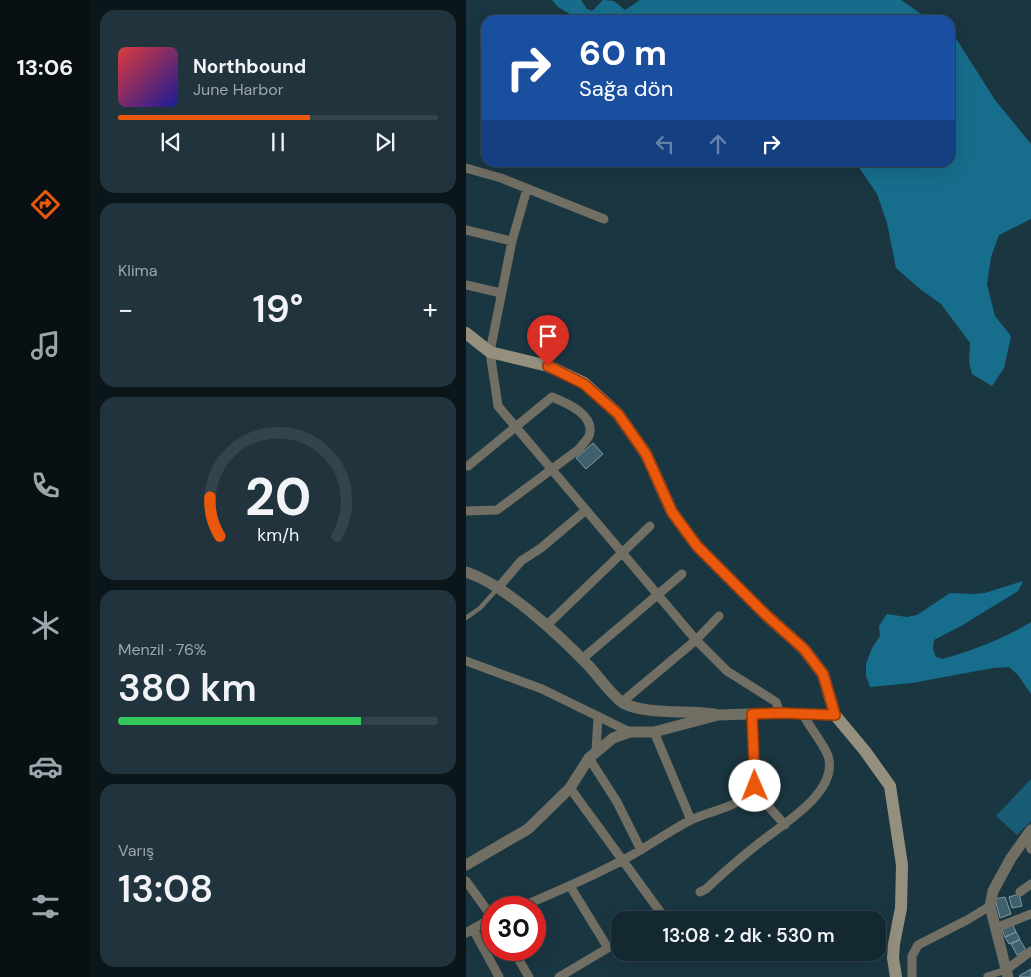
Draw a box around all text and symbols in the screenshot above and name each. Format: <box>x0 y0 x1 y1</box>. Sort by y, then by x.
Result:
text: 60 m <box>579 30 667 76</box>
icon: right <box>496 35 561 100</box>
text: 13:06 <box>17 53 73 82</box>
text: Northbound <box>193 54 306 79</box>
text: Sağa dön <box>579 74 673 103</box>
text: June Harbor <box>193 79 284 100</box>
icon: previous <box>157 128 185 156</box>
icon: pause <box>264 128 292 156</box>
icon: next <box>371 128 399 156</box>
icon: left <box>651 130 679 158</box>
icon: ahead <box>704 130 732 158</box>
icon: right <box>757 130 785 158</box>
icon: directions <box>28 187 63 222</box>
text: Klima <box>118 260 157 281</box>
text: 19° <box>253 284 303 334</box>
text: − <box>118 291 133 328</box>
text: + <box>423 291 438 328</box>
pin <box>527 315 569 366</box>
icon: arrive <box>534 322 562 350</box>
icon: music <box>28 328 63 363</box>
text: 20 <box>245 463 311 531</box>
icon: phone <box>28 468 63 503</box>
text: km/h <box>257 523 299 547</box>
icon: climate <box>28 608 63 643</box>
text: Menzil · 76% <box>118 639 206 660</box>
text: 380 km <box>118 663 257 713</box>
icon: car <box>28 749 63 784</box>
position arrow <box>728 759 780 811</box>
text: Varış <box>118 840 154 861</box>
text: 13:08 <box>118 864 213 914</box>
icon: filters <box>28 889 63 924</box>
speed limit sign: 30 <box>481 896 546 961</box>
text: 13:08 · 2 dk · 530 m <box>662 923 835 948</box>

